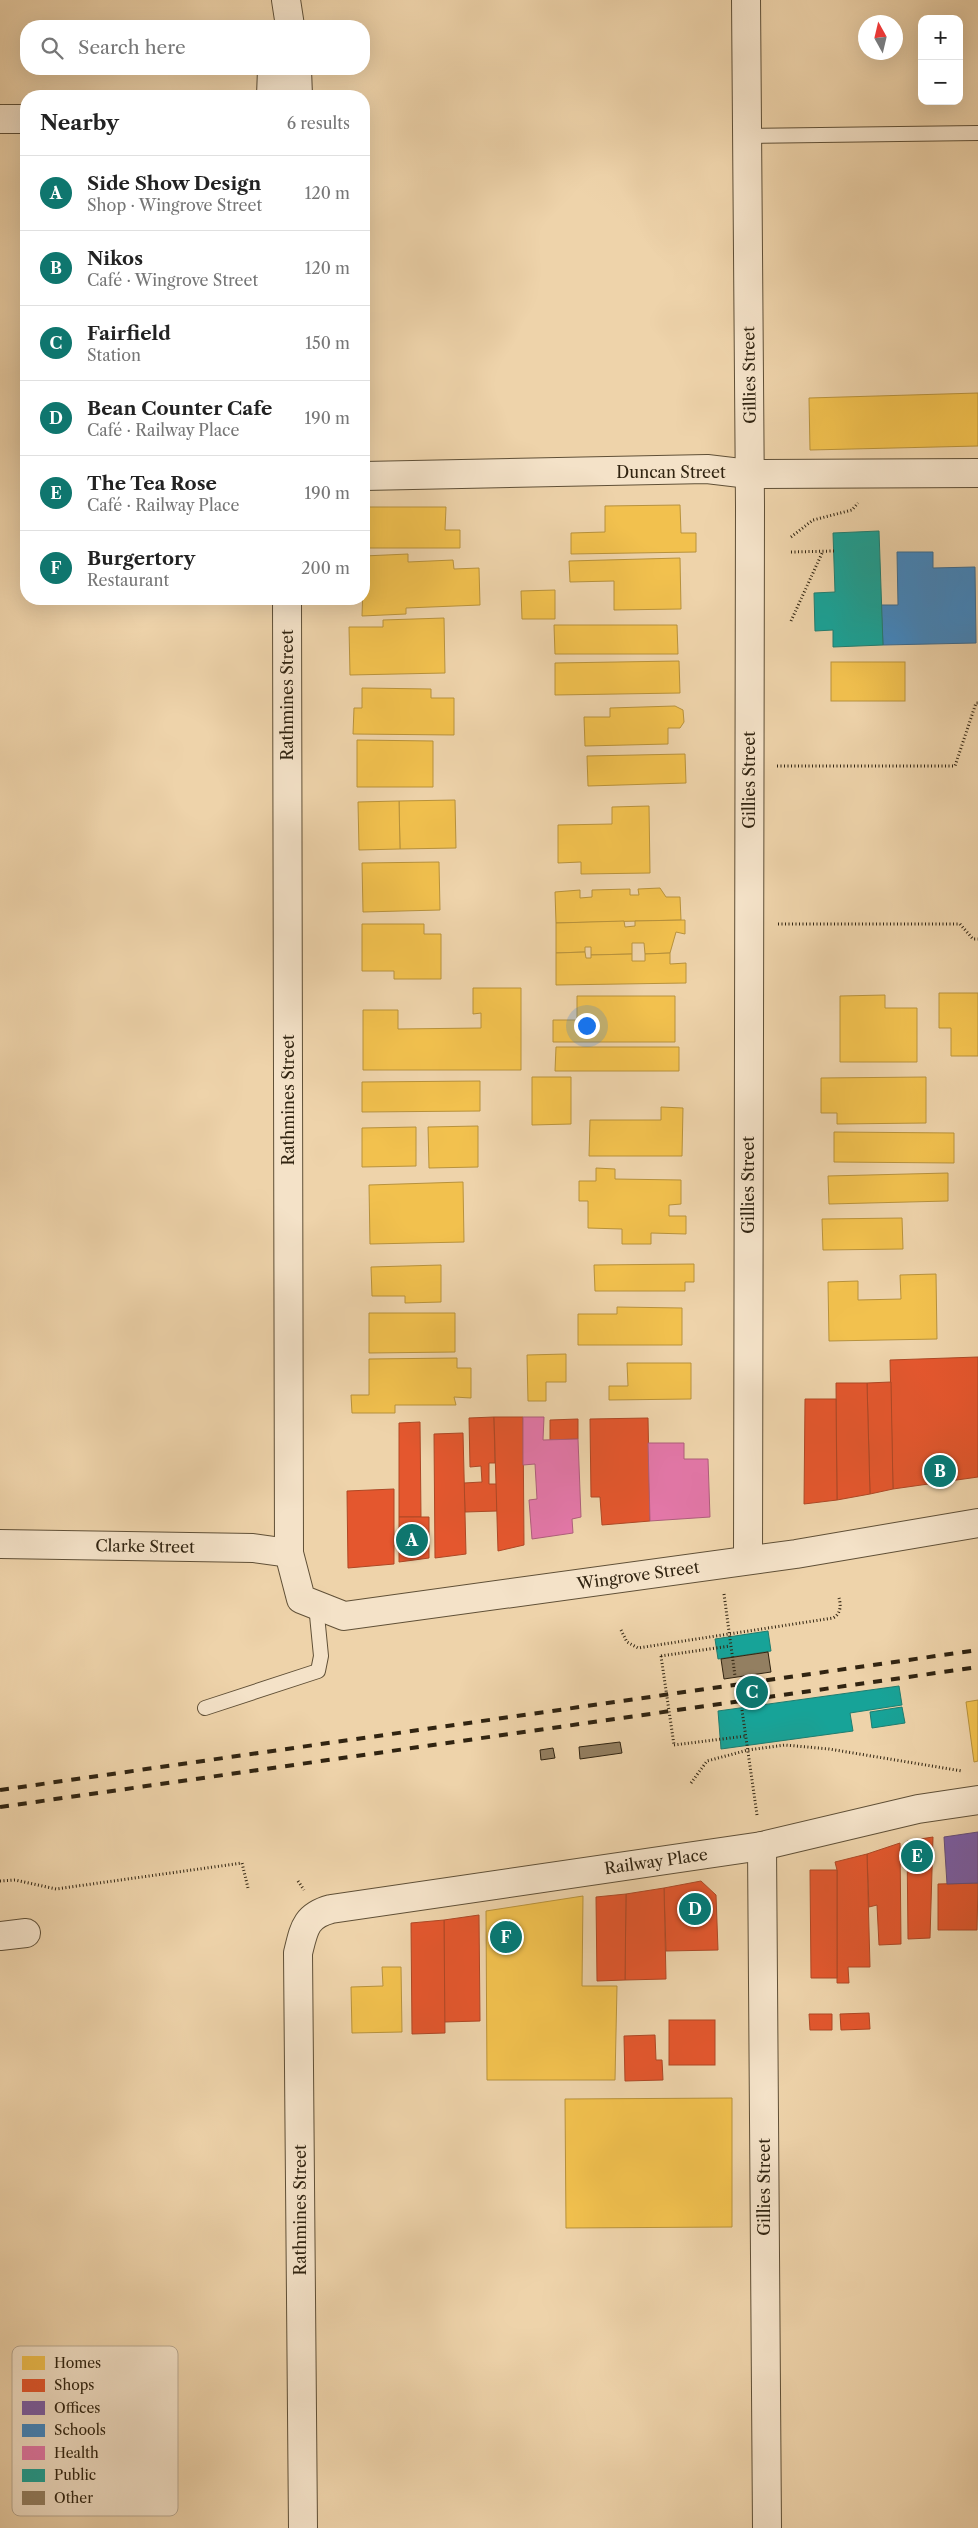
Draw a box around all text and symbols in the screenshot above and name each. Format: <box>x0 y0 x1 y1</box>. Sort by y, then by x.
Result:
north arrow <box>858 15 903 60</box>
map controls <box>918 15 963 105</box>
button: + <box>918 15 963 60</box>
search box <box>20 20 370 75</box>
icon: search <box>38 34 66 62</box>
text: Search here <box>78 36 186 59</box>
button: − <box>918 60 963 105</box>
text: Nearby <box>40 110 119 135</box>
text: 6 results <box>287 113 350 133</box>
text: Side Show Design <box>87 172 261 195</box>
text: A <box>50 183 62 203</box>
text: 120 m <box>305 183 350 203</box>
text: Shop · Wingrove Street <box>87 195 262 215</box>
text: Nikos <box>87 247 143 270</box>
text: B <box>50 258 62 278</box>
text: 120 m <box>305 258 350 278</box>
text: Café · Wingrove Street <box>87 270 258 290</box>
text: Fairfield <box>87 322 171 345</box>
street label: Gillies Street <box>738 326 760 424</box>
text: C <box>50 333 62 353</box>
text: 150 m <box>305 333 350 353</box>
text: Station <box>87 345 141 365</box>
text: Bean Counter Cafe <box>87 397 272 420</box>
text: D <box>49 408 63 428</box>
text: 190 m <box>305 408 350 428</box>
text: Café · Railway Place <box>87 420 239 440</box>
street label: Duncan Street <box>616 462 726 482</box>
text: The Tea Rose <box>87 472 217 495</box>
text: E <box>50 483 62 503</box>
text: 190 m <box>305 483 350 503</box>
text: Café · Railway Place <box>87 495 239 515</box>
text: Burgertory <box>87 547 195 570</box>
text: F <box>51 558 61 578</box>
text: 200 m <box>301 558 350 578</box>
text: Restaurant <box>87 570 169 590</box>
street label: Rathmines Street <box>277 629 297 761</box>
street label: Gillies Street <box>739 731 759 829</box>
your location <box>574 1013 600 1039</box>
street label: Rathmines Street <box>278 1034 298 1166</box>
street label: Gillies Street <box>738 1136 758 1234</box>
pin: B <box>924 1452 956 1490</box>
pin: A <box>396 1521 428 1559</box>
street label: Clarke Street <box>95 1535 195 1557</box>
street label: Wingrove Street <box>574 1556 701 1594</box>
pin: C <box>736 1673 768 1711</box>
pin: E <box>901 1837 933 1875</box>
street label: Railway Place <box>603 1844 709 1878</box>
pin: D <box>679 1890 711 1928</box>
pin: F <box>490 1918 522 1956</box>
street label: Gillies Street <box>754 2138 774 2236</box>
street label: Rathmines Street <box>290 2144 310 2276</box>
legend <box>12 2346 178 2516</box>
text: Homes <box>54 2354 101 2372</box>
text: Shops <box>54 2376 94 2394</box>
text: Offices <box>54 2399 100 2417</box>
text: Schools <box>54 2421 106 2439</box>
text: Health <box>54 2444 99 2462</box>
text: Public <box>54 2466 96 2484</box>
text: Other <box>54 2489 93 2507</box>

